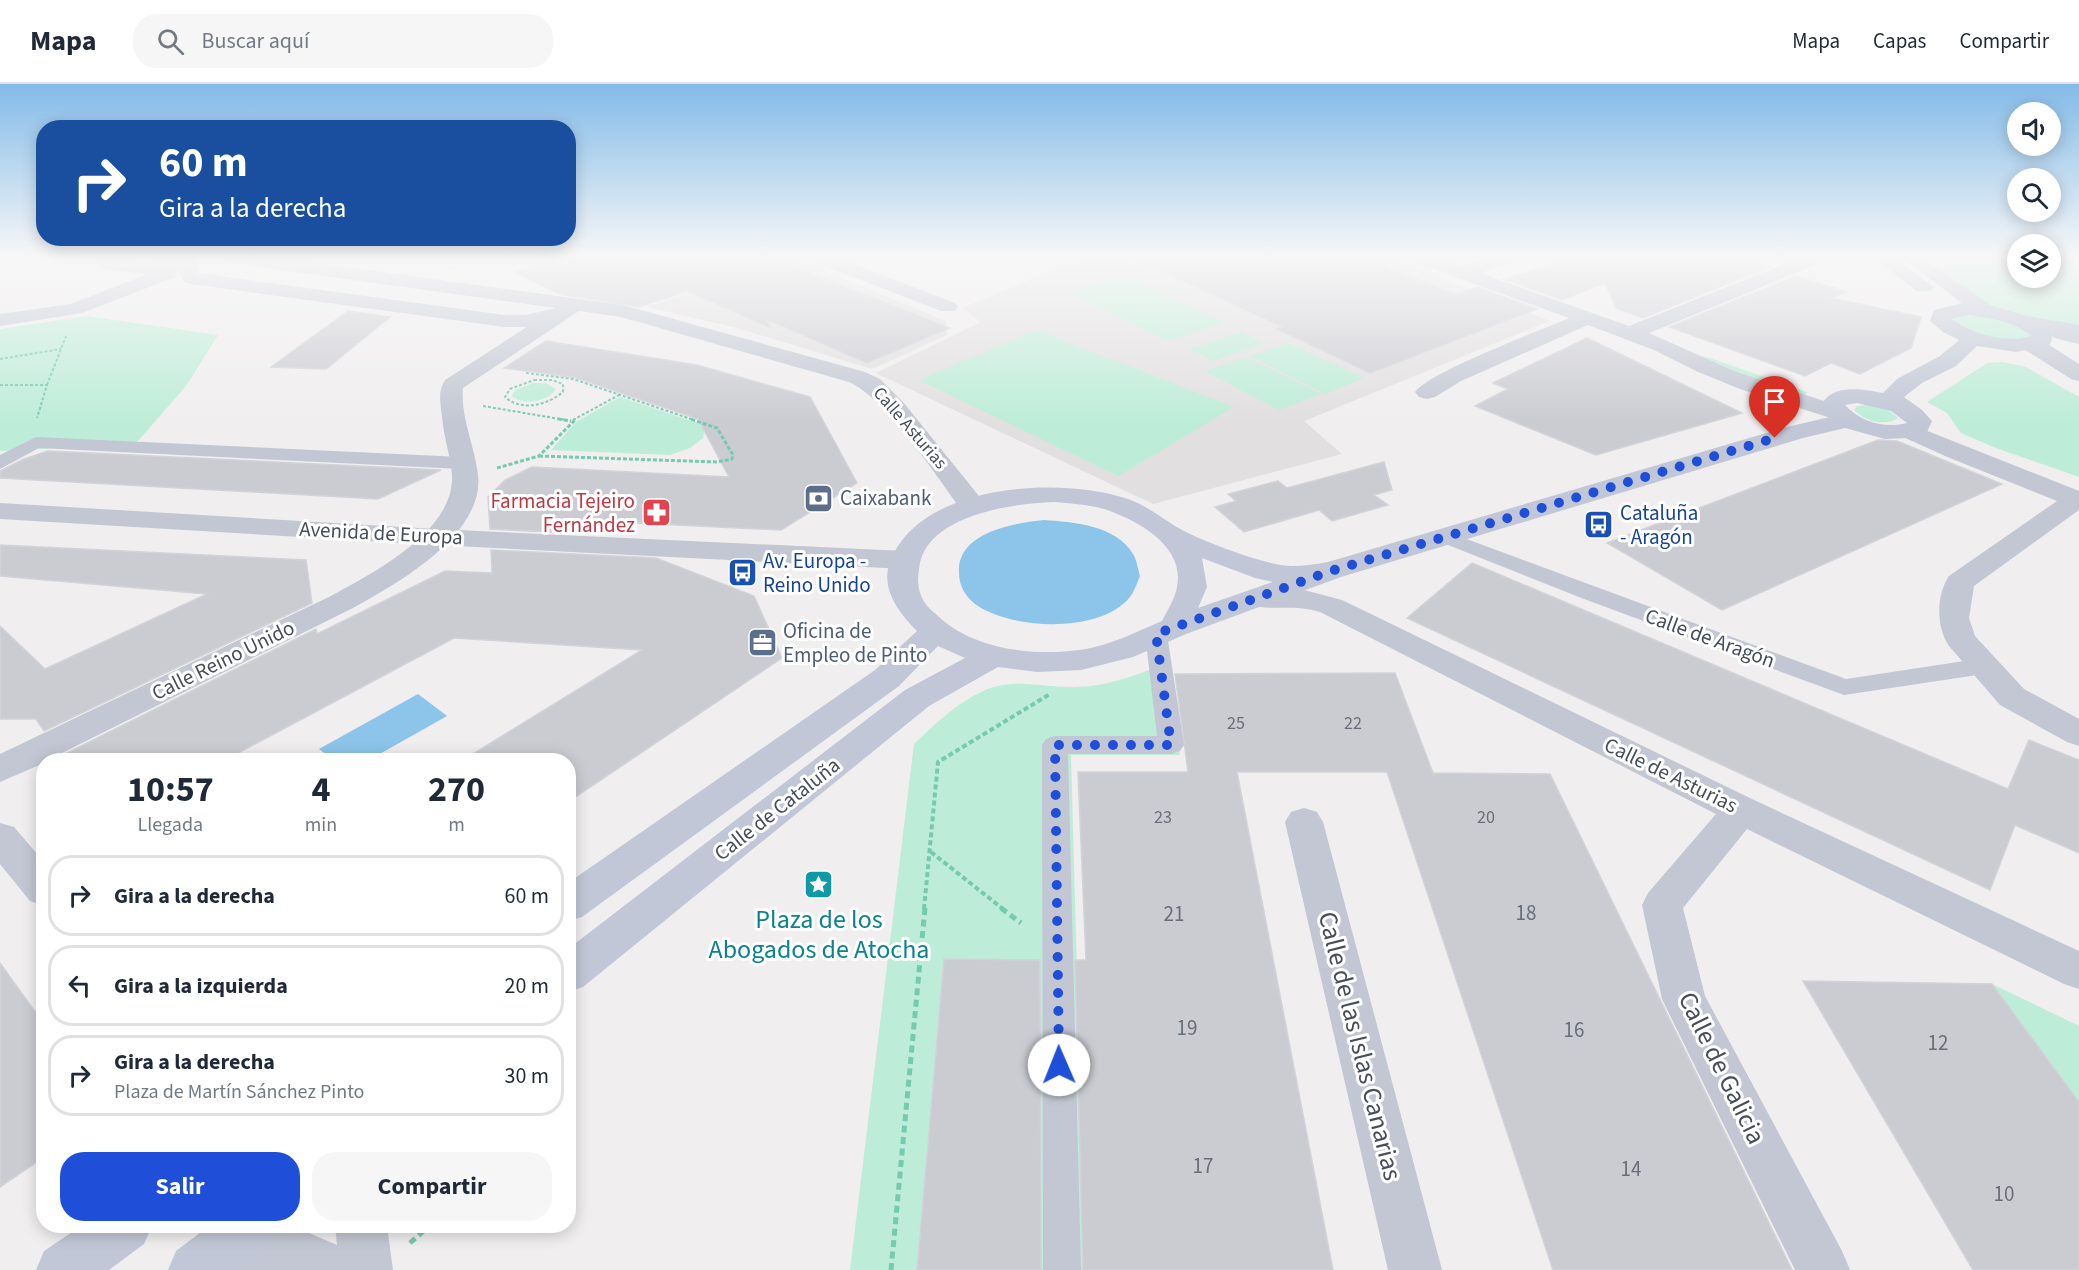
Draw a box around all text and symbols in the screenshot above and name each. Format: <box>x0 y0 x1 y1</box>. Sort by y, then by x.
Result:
search box <box>133 14 553 68</box>
text: Mapa <box>30 21 97 61</box>
icon: search <box>154 25 187 58</box>
text: Buscar aquí <box>202 25 309 57</box>
text: Mapa <box>1792 26 1840 56</box>
text: Capas <box>1873 26 1926 56</box>
text: Compartir <box>1959 26 2049 56</box>
map controls <box>2007 102 2061 288</box>
button: sound <box>2007 102 2061 156</box>
text: 60 m <box>159 133 248 193</box>
icon: right <box>60 144 138 222</box>
button: search <box>2007 168 2061 222</box>
text: Gira a la derecha <box>159 189 346 228</box>
button: layers <box>2007 234 2061 288</box>
pin <box>1749 376 1800 438</box>
street label: Calle Asturias <box>867 381 953 475</box>
icon: arrive <box>1758 385 1791 418</box>
bank icon: Caixabank <box>803 482 835 514</box>
place label: Caixabank <box>840 483 932 513</box>
place label: Farmacia Tejeiro Fernández <box>490 486 635 540</box>
pharmacy icon: Farmacia Tejeiro Fernández <box>640 497 672 529</box>
place label: Cataluña - Aragón <box>1620 498 1698 552</box>
bus stop icon: Cataluña - Aragón <box>1583 509 1615 541</box>
street label: Avenida de Europa <box>298 514 464 552</box>
place label: Av. Europa - Reino Unido <box>763 546 871 600</box>
bus stop icon: Av. Europa - Reino Unido <box>726 557 758 589</box>
street label: Calle de Aragón <box>1641 601 1779 675</box>
street label: Calle Reino Unido <box>147 612 299 708</box>
place label: Oficina de Empleo de Pinto <box>783 616 928 670</box>
office icon: Oficina de Empleo de Pinto <box>746 627 778 659</box>
house number: 25 <box>1227 711 1245 736</box>
house number: 22 <box>1344 711 1362 736</box>
street label: Calle de Asturias <box>1599 730 1743 820</box>
street label: Calle de Cataluña <box>708 750 846 868</box>
text: 10:57 <box>127 764 214 815</box>
text: 4 <box>311 764 330 815</box>
text: 270 <box>428 764 485 815</box>
house number: 23 <box>1154 805 1172 830</box>
house number: 20 <box>1477 805 1495 830</box>
text: Llegada <box>138 811 203 839</box>
text: min <box>305 811 337 839</box>
text: m <box>448 811 465 839</box>
place icon: Plaza de los Abogados de Atocha <box>803 869 835 901</box>
icon: right <box>63 879 96 912</box>
text: Gira a la derecha <box>114 880 275 912</box>
text: 60 m <box>504 880 549 912</box>
house number: 18 <box>1516 898 1536 928</box>
house number: 21 <box>1164 899 1184 929</box>
place label: Plaza de los Abogados de Atocha <box>709 901 929 968</box>
street label: Calle de las Islas Canarias <box>1309 908 1411 1184</box>
icon: left <box>63 969 96 1002</box>
text: Gira a la izquierda <box>114 970 288 1002</box>
text: 20 m <box>504 970 549 1002</box>
street label: Calle de Galicia <box>1669 986 1775 1150</box>
house number: 19 <box>1177 1013 1197 1043</box>
house number: 16 <box>1564 1015 1584 1045</box>
house number: 12 <box>1928 1028 1948 1058</box>
position arrow <box>1027 1033 1091 1097</box>
text: Gira a la derecha <box>114 1046 275 1078</box>
icon: right <box>63 1059 96 1092</box>
text: 30 m <box>504 1060 549 1092</box>
text: Plaza de Martín Sánchez Pinto <box>114 1078 364 1106</box>
house number: 17 <box>1193 1151 1213 1181</box>
button: Salir <box>60 1152 300 1221</box>
button: Compartir <box>312 1152 552 1221</box>
house number: 14 <box>1621 1154 1641 1184</box>
house number: 10 <box>1994 1179 2014 1209</box>

